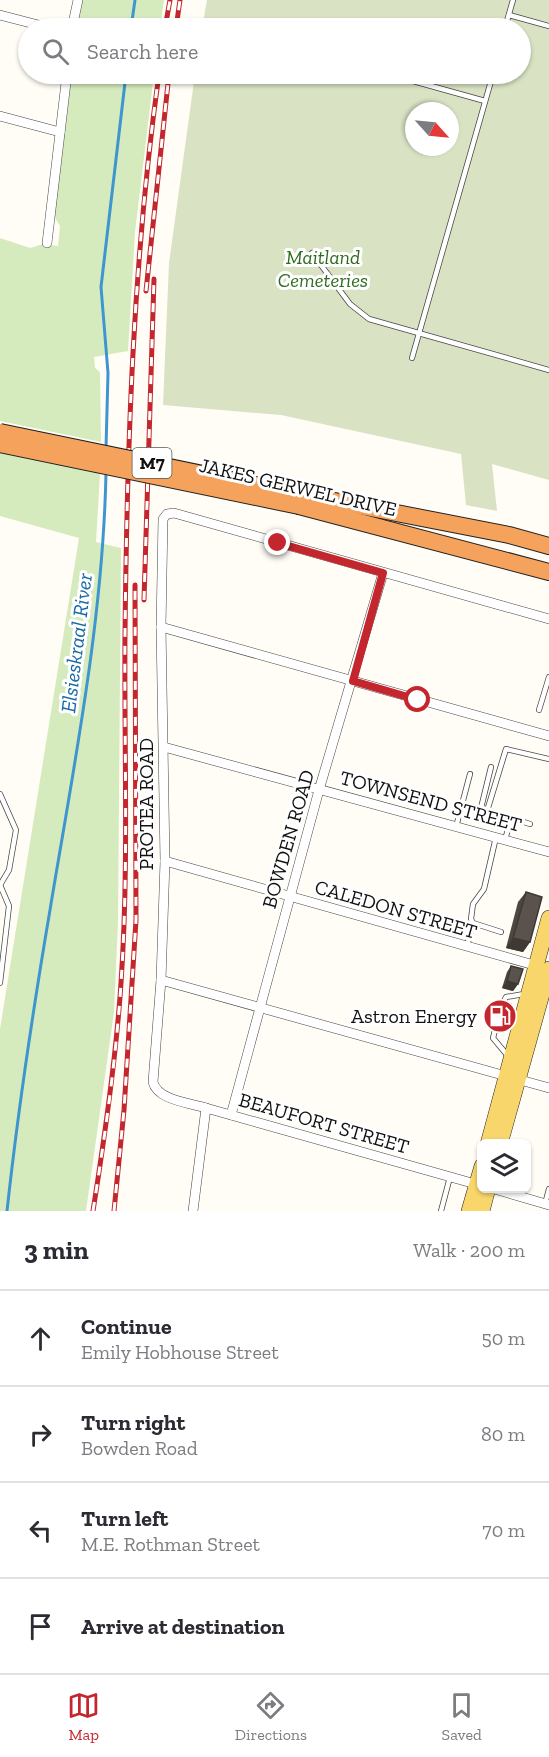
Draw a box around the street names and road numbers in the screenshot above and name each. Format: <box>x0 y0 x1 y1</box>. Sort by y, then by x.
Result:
road number: M7 <box>132 448 172 478</box>
street label: JAKES GERWEL DRIVE <box>197 453 399 521</box>
street label: PROTEA ROAD <box>134 738 158 870</box>
street label: TOWNSEND STREET <box>338 765 524 837</box>
street label: BOWDEN ROAD <box>257 767 319 911</box>
street label: CALEDON STREET <box>312 874 480 944</box>
street label: BEAUFORT STREET <box>236 1087 412 1159</box>

